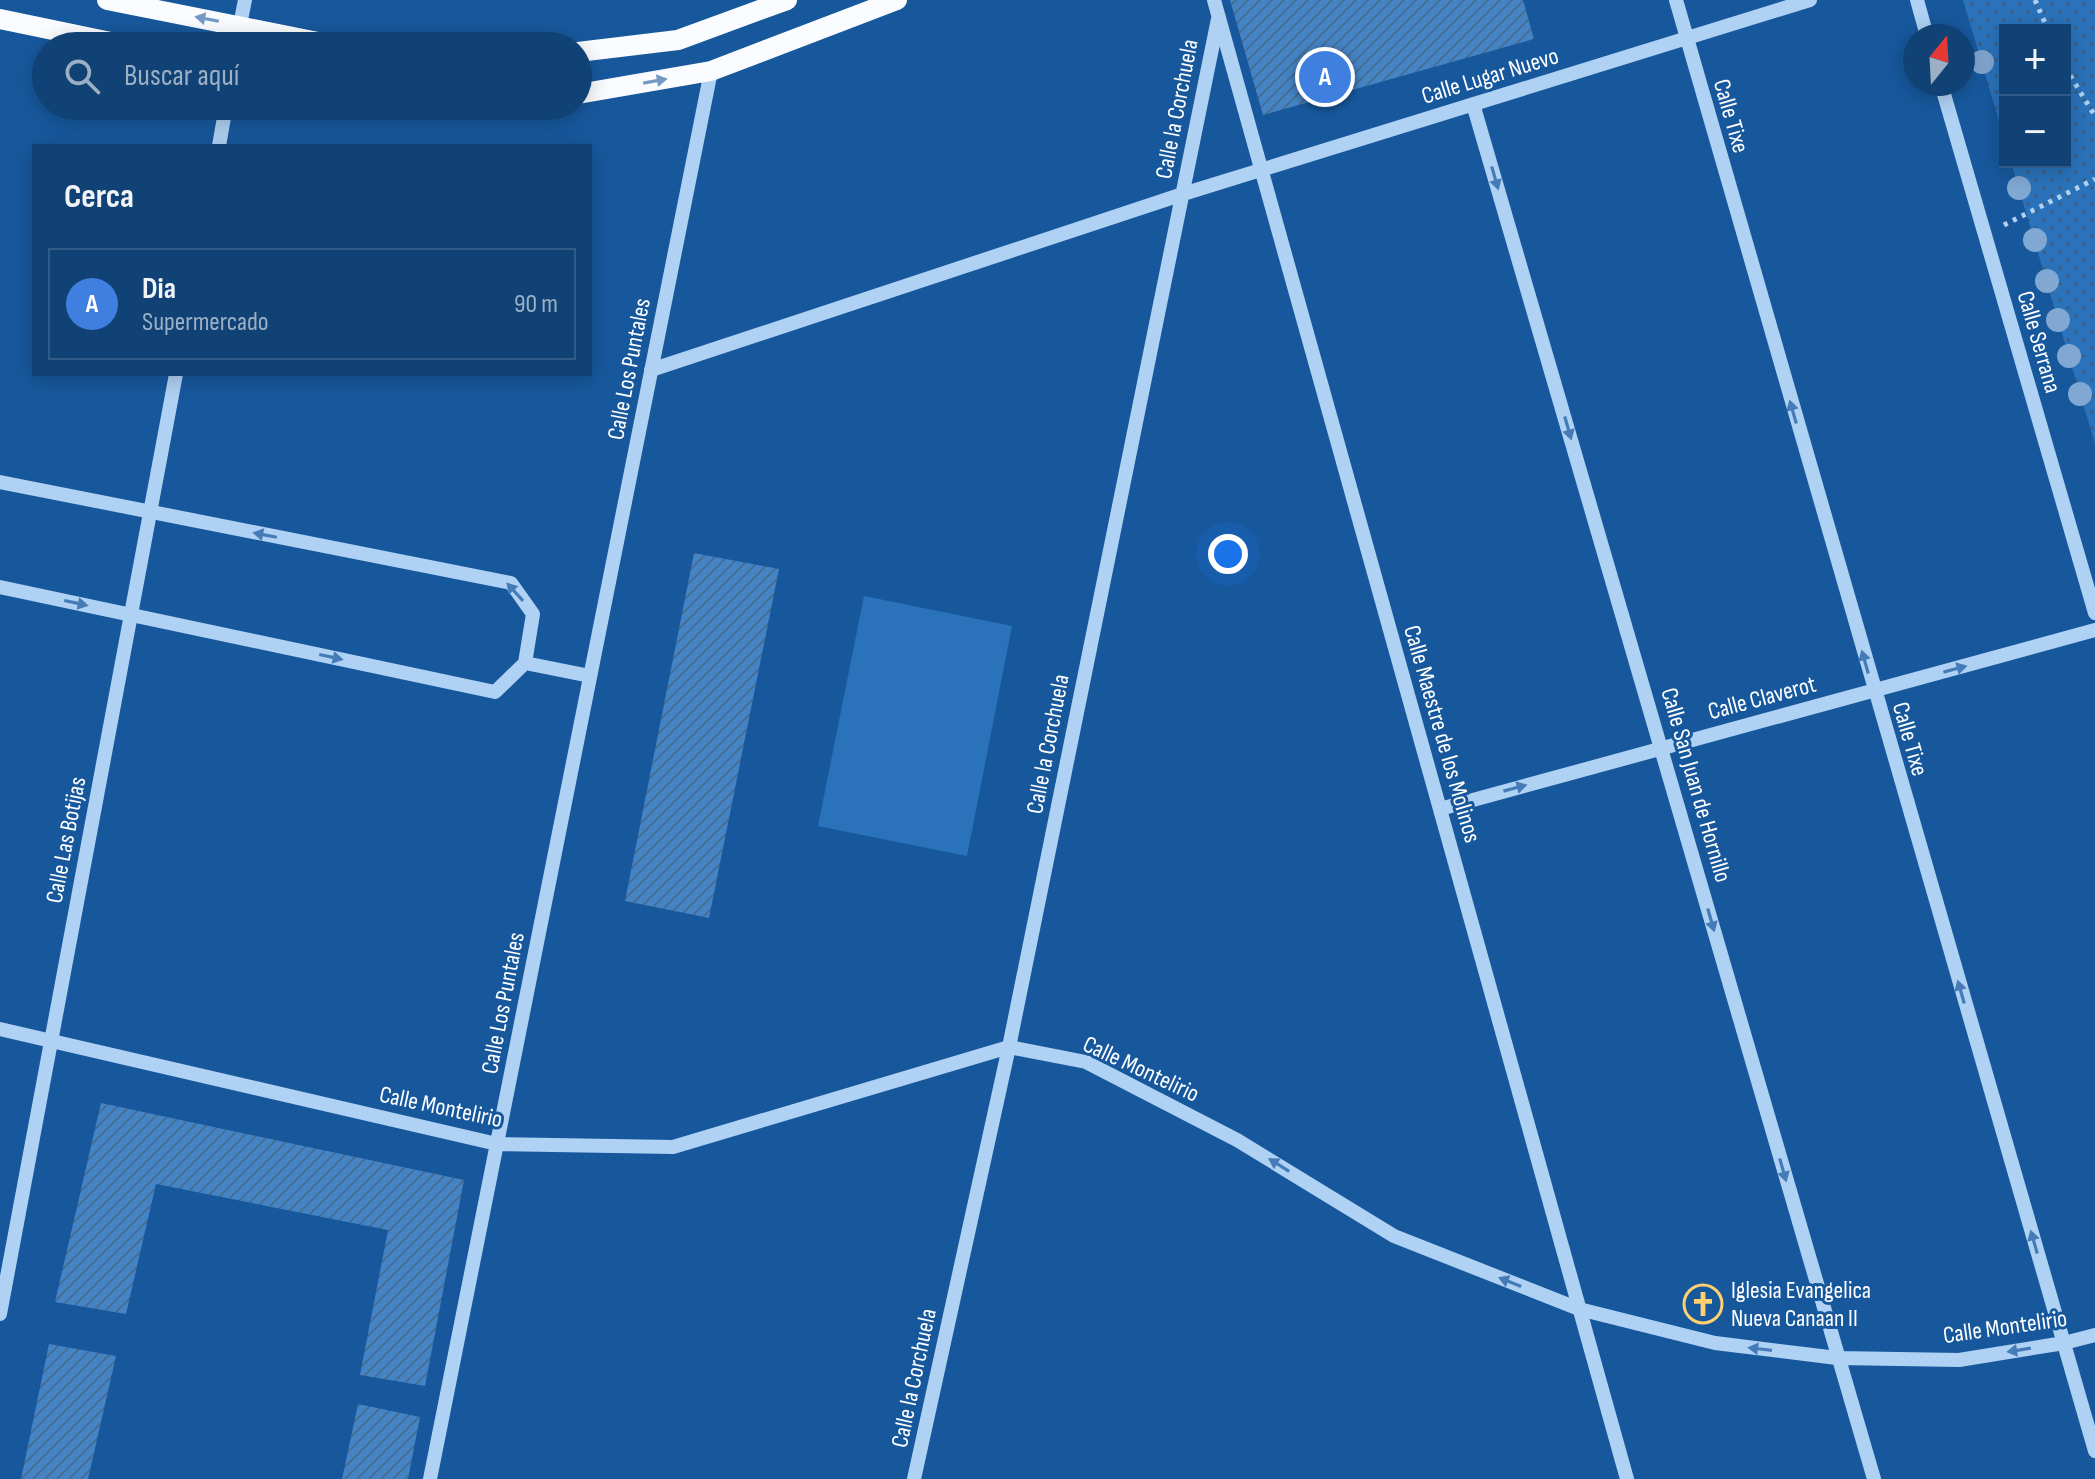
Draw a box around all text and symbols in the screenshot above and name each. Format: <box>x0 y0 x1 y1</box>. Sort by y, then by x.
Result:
one-way arrow <box>194 12 219 25</box>
north arrow <box>1903 24 1975 96</box>
map controls <box>1999 24 2071 168</box>
button: + <box>1999 24 2071 96</box>
search box <box>32 32 592 120</box>
street label: Calle la Corchuela <box>1149 37 1205 181</box>
street label: Calle Lugar Nuevo <box>1418 41 1562 111</box>
pin: A <box>1299 47 1351 107</box>
icon: search <box>60 54 104 98</box>
text: Buscar aquí <box>124 58 239 94</box>
one-way arrow <box>643 74 668 86</box>
street label: Calle Tixe <box>1707 76 1755 156</box>
button: − <box>1999 96 2071 168</box>
one-way arrow <box>1489 167 1502 191</box>
text: Cerca <box>64 176 134 217</box>
text: Dia <box>142 271 176 307</box>
street label: Calle Serrana <box>2011 288 2067 396</box>
text: A <box>86 289 98 320</box>
text: 90 m <box>514 289 558 320</box>
street label: Calle Los Puntales <box>601 296 657 442</box>
text: Supermercado <box>142 307 269 338</box>
one-way arrow <box>1787 399 1799 424</box>
one-way arrow <box>1562 416 1575 440</box>
one-way arrow <box>252 528 277 541</box>
your location <box>1208 534 1248 574</box>
one-way arrow <box>506 582 524 602</box>
one-way arrow <box>64 597 89 610</box>
street label: Calle Maestre de los Molinos <box>1397 622 1487 846</box>
one-way arrow <box>1858 649 1871 673</box>
one-way arrow <box>318 651 343 664</box>
one-way arrow <box>1943 662 1968 674</box>
street label: Calle Claverot <box>1705 670 1819 726</box>
street label: Calle la Corchuela <box>1020 672 1076 816</box>
street label: Calle San Juan de Hornillo <box>1654 684 1738 886</box>
street label: Calle Tixe <box>1886 699 1934 779</box>
street label: Calle Las Botijas <box>40 774 92 906</box>
one-way arrow <box>1503 781 1527 794</box>
one-way arrow <box>1706 907 1718 932</box>
street label: Calle Los Puntales <box>475 930 531 1076</box>
one-way arrow <box>1954 980 1967 1004</box>
street label: Calle Montelirio <box>1078 1029 1204 1109</box>
street label: Calle Montelirio <box>377 1080 505 1134</box>
one-way arrow <box>1777 1158 1790 1182</box>
one-way arrow <box>1268 1159 1290 1173</box>
one-way arrow <box>2027 1229 2040 1253</box>
one-way arrow <box>1498 1275 1522 1288</box>
place label: Iglesia Evangelica Nueva Canaan II <box>1731 1276 1871 1333</box>
church icon: Iglesia Evangelica Nueva Canaan II <box>1682 1283 1724 1325</box>
street label: Calle Montelirio <box>1941 1304 2069 1350</box>
street label: Calle la Corchuela <box>885 1306 943 1450</box>
one-way arrow <box>1747 1342 1772 1355</box>
one-way arrow <box>2006 1345 2031 1357</box>

